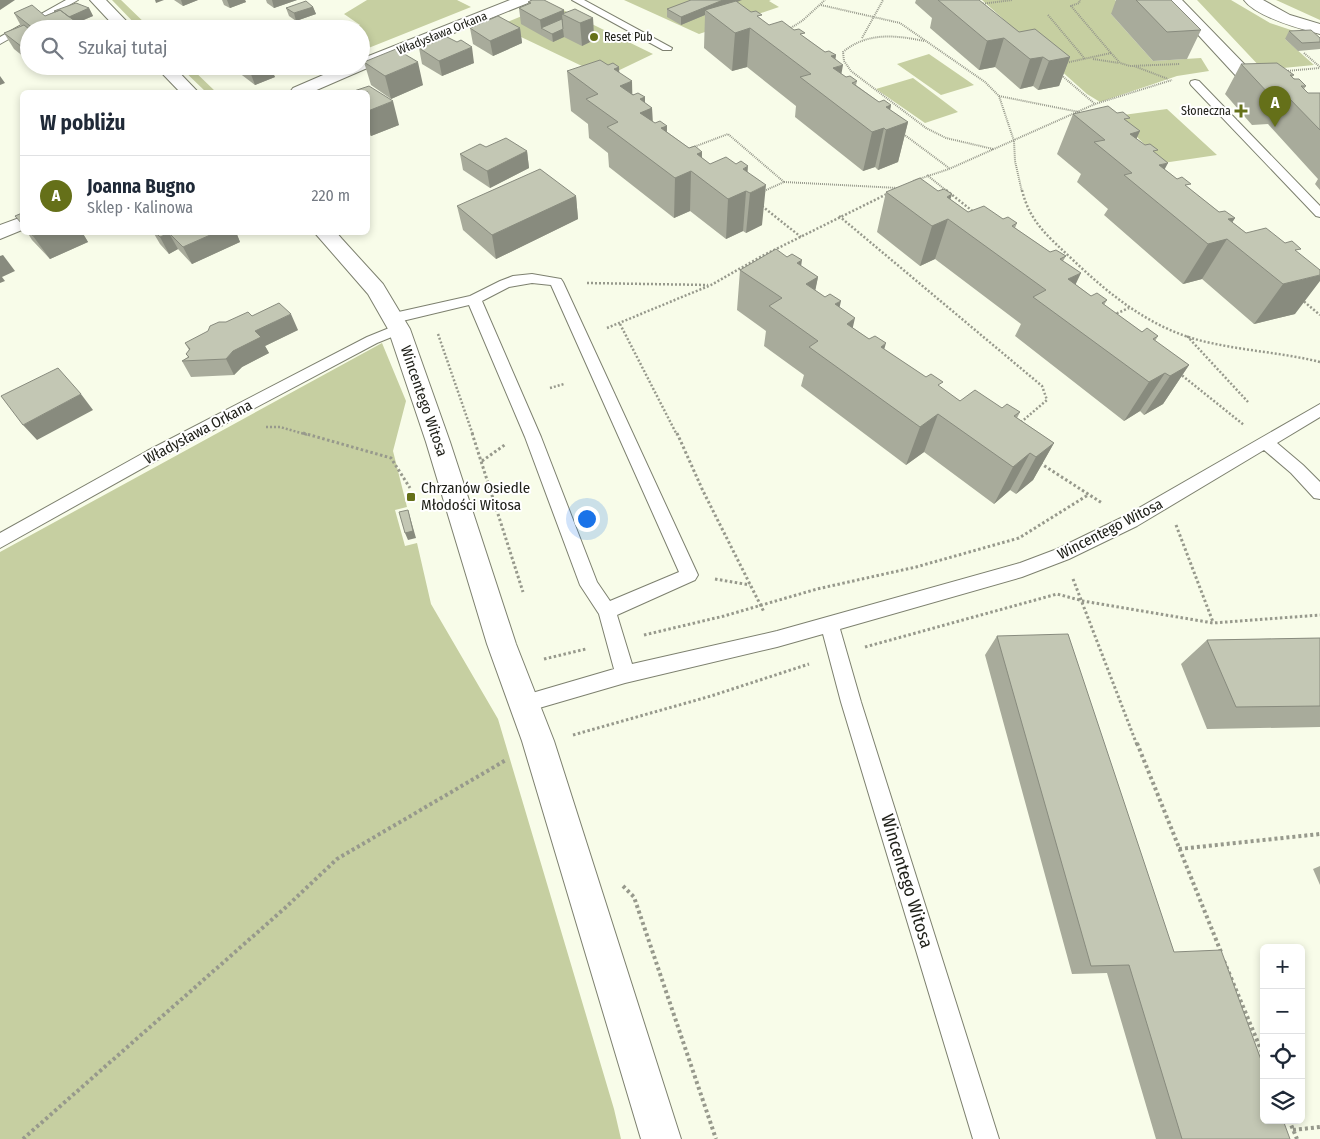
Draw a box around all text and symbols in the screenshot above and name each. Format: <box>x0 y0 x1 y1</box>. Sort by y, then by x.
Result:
street label: Władysława Orkana <box>395 9 489 57</box>
search box <box>20 20 370 75</box>
place label: Reset Pub <box>604 30 653 44</box>
marker: Reset Pub <box>588 31 600 43</box>
icon: search <box>38 34 66 62</box>
text: Szukaj tutaj <box>78 36 168 59</box>
pin: A <box>1259 86 1291 127</box>
place label: Słoneczna <box>1181 104 1231 118</box>
marker: Słoneczna <box>1235 105 1247 117</box>
text: W pobliżu <box>40 110 125 136</box>
text: Joanna Bugno <box>87 175 195 198</box>
text: A <box>52 186 60 205</box>
text: 220 m <box>311 186 350 205</box>
text: Sklep · Kalinowa <box>87 198 193 217</box>
street label: Wincentego Witosa <box>397 343 451 459</box>
street label: Władysława Orkana <box>141 396 255 468</box>
place label: Chrzanów Osiedle Młodości Witosa <box>421 479 530 514</box>
marker: Chrzanów Osiedle Młodości Witosa <box>405 491 417 503</box>
street label: Wincentego Witosa <box>1054 495 1166 563</box>
your location <box>574 506 600 532</box>
street label: Wincentego Witosa <box>876 811 938 951</box>
map controls <box>1260 944 1305 1124</box>
button: + <box>1260 944 1305 989</box>
button: − <box>1260 989 1305 1034</box>
button: locate <box>1260 1034 1305 1079</box>
button: layers <box>1260 1079 1305 1124</box>

